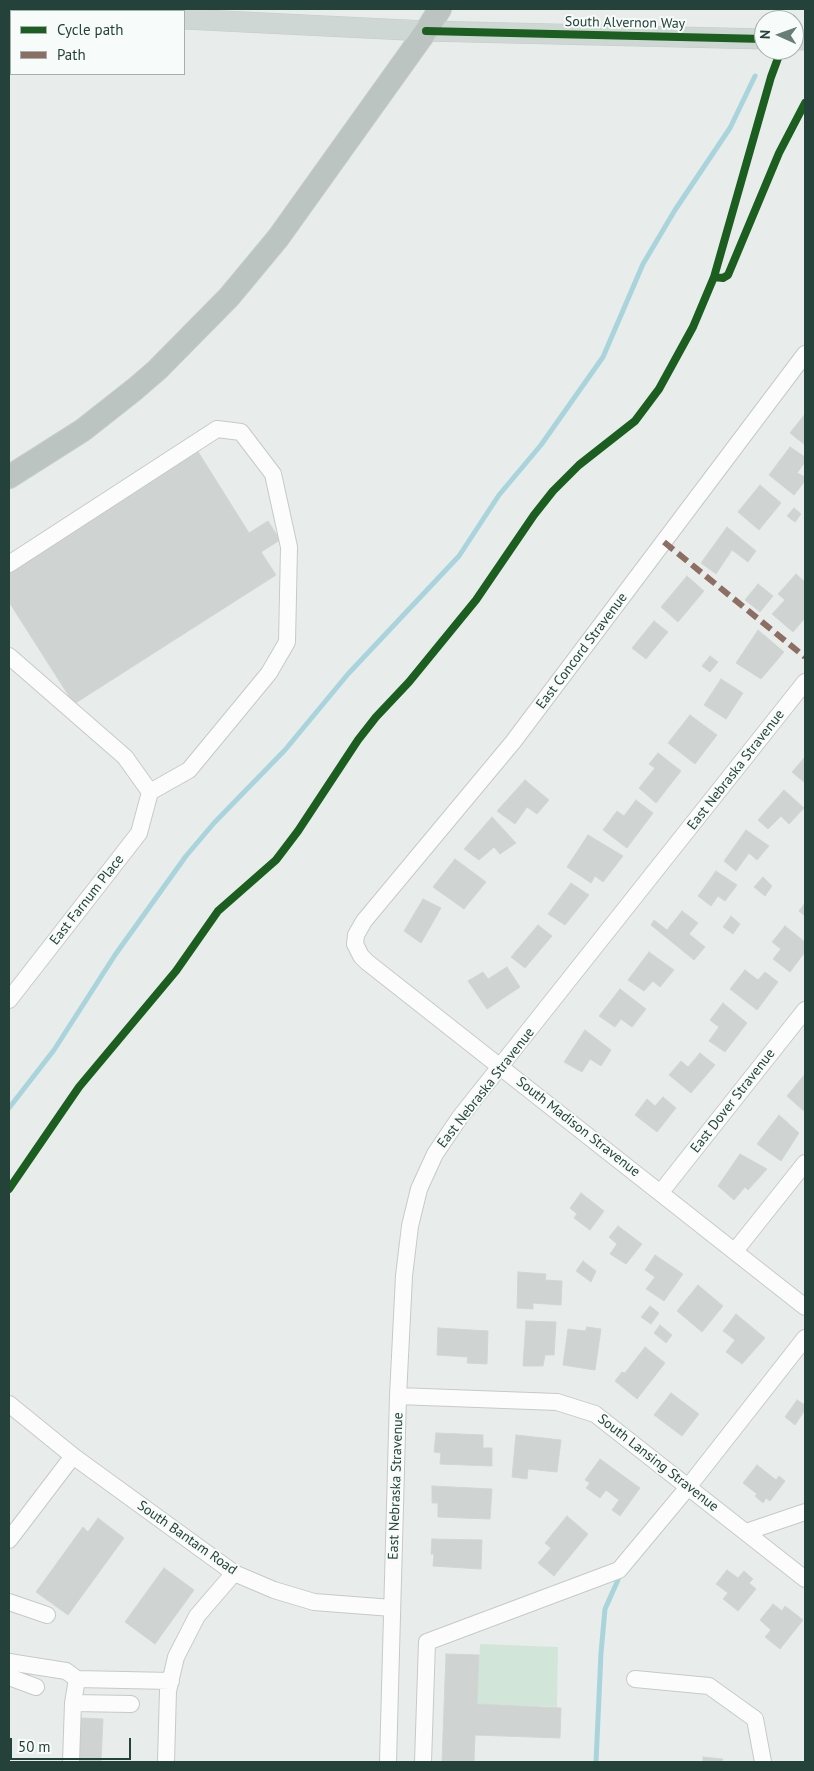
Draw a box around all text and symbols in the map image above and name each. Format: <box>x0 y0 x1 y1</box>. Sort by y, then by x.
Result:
legend <box>10 10 185 75</box>
north arrow <box>754 10 804 60</box>
street label: South Alvernon Way <box>565 14 685 32</box>
text: Cycle path <box>57 20 123 39</box>
text: N <box>756 30 774 39</box>
text: Path <box>57 45 86 64</box>
street label: East Concord Stravenue <box>533 590 631 712</box>
street label: East Nebraska Stravenue <box>684 707 788 833</box>
street label: East Farnum Place <box>47 851 127 949</box>
street label: East Nebraska Stravenue <box>434 1025 538 1151</box>
street label: East Dover Stravenue <box>687 1046 779 1156</box>
street label: South Madison Stravenue <box>513 1073 643 1181</box>
street label: South Lansing Stravenue <box>594 1411 722 1515</box>
street label: East Nebraska Stravenue <box>385 1412 407 1560</box>
street label: South Bantam Road <box>134 1497 240 1579</box>
scale bar <box>12 1728 134 1760</box>
text: 50 m <box>18 1737 51 1756</box>

